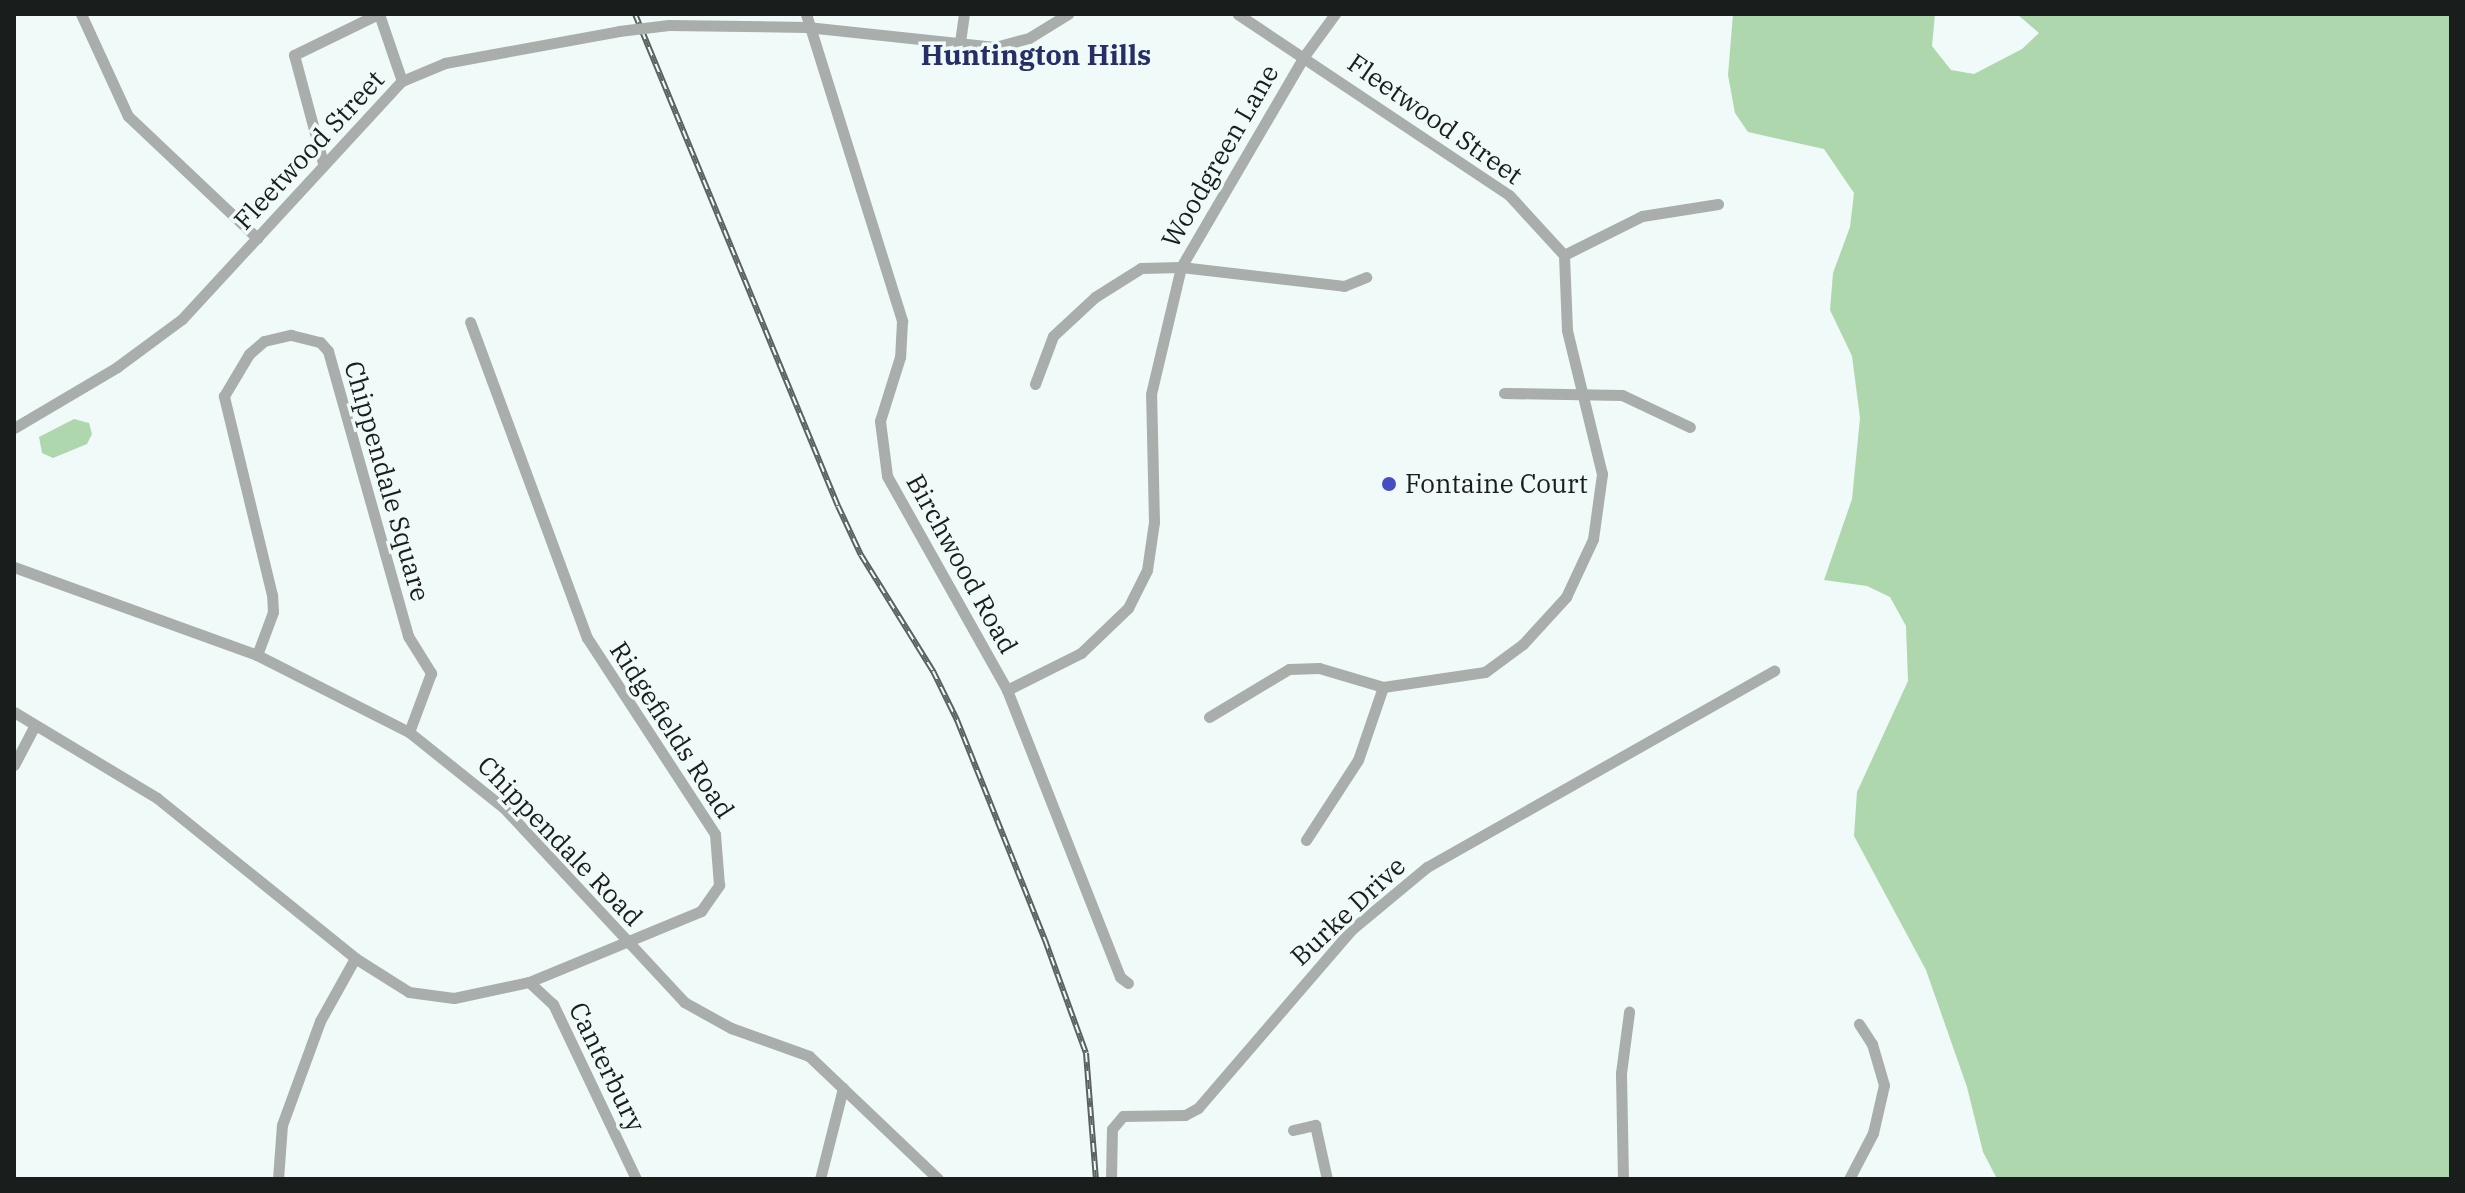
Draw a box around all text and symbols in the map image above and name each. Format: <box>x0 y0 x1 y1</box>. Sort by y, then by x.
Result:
district label: Huntington Hills <box>921 38 1151 72</box>
street label: Fleetwood Street <box>1342 47 1528 191</box>
street label: Woodgreen Lane <box>1155 59 1285 253</box>
street label: Fleetwood Street <box>227 64 391 236</box>
street label: Chippendale Square <box>338 357 436 605</box>
place label: Fontaine Court <box>1405 468 1588 500</box>
street label: Birchwood Road <box>900 469 1024 659</box>
marker: Fontaine Court <box>1380 475 1398 493</box>
street label: Ridgefields Road <box>603 636 741 824</box>
street label: Chippendale Road <box>471 750 649 932</box>
street label: Burke Drive <box>1284 850 1412 972</box>
street label: Canterbury <box>562 997 652 1137</box>

